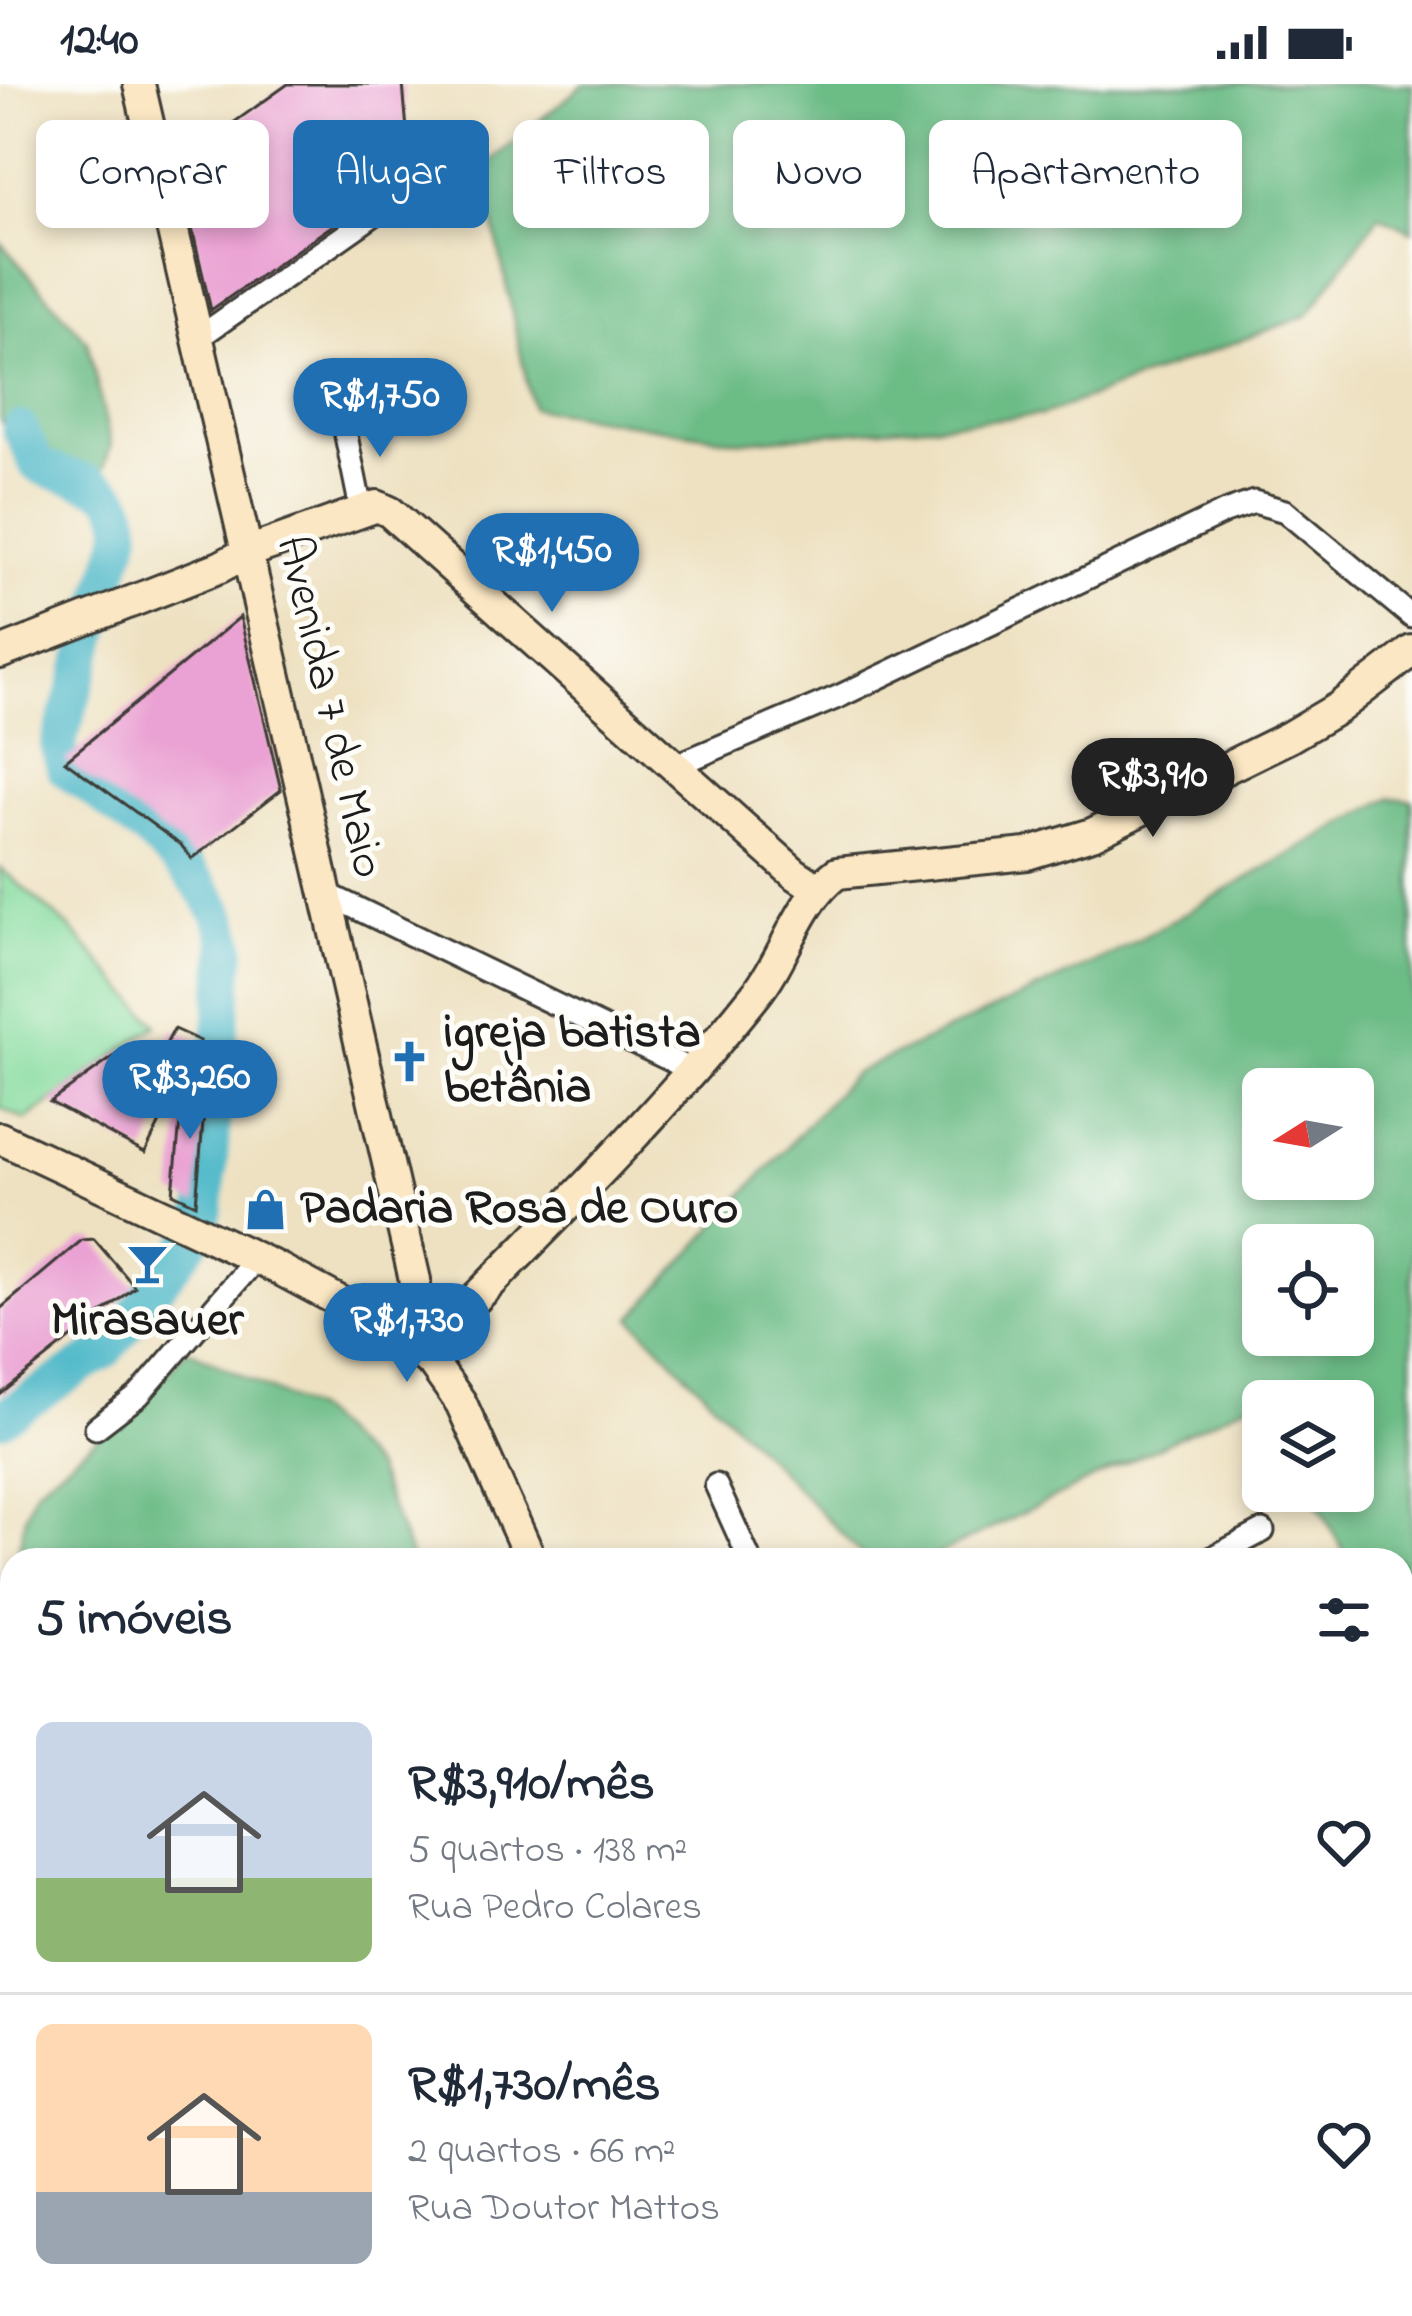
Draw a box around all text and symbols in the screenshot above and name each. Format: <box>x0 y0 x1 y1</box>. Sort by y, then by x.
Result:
text: 12:40 <box>60 9 138 75</box>
chip: Comprar <box>36 120 269 228</box>
chip: Alugar <box>293 120 489 228</box>
chip: Filtros <box>513 120 709 228</box>
chip: Novo <box>733 120 905 228</box>
chip: Apartamento <box>929 120 1242 228</box>
pin: R$1,750 <box>269 358 491 460</box>
text: R$1,750 <box>320 368 440 425</box>
pin: R$1,450 <box>441 513 663 615</box>
text: R$1,450 <box>492 523 612 580</box>
street label: Avenida 7 de Maio <box>256 529 402 885</box>
pin: R$3,910 <box>1042 738 1264 840</box>
text: R$3,910 <box>1099 748 1207 805</box>
place label: igreja batista betânia <box>444 999 701 1124</box>
church icon: igreja batista betânia <box>387 1039 433 1085</box>
pin: R$3,260 <box>79 1040 301 1142</box>
text: R$3,260 <box>129 1050 251 1107</box>
north arrow <box>1242 1068 1374 1200</box>
map controls <box>1242 1068 1374 1512</box>
place label: Padaria Rosa de Ouro <box>300 1175 738 1245</box>
shop icon: Padaria Rosa de Ouro <box>243 1187 289 1233</box>
button: locate <box>1242 1224 1374 1356</box>
bar icon: Mirasauer <box>124 1241 170 1287</box>
pin: R$1,730 <box>296 1283 518 1385</box>
place label: Mirasauer <box>51 1287 244 1357</box>
text: R$1,730 <box>350 1293 464 1350</box>
button: layers <box>1242 1380 1374 1512</box>
text: 5 imóveis <box>36 1583 232 1658</box>
icon: filters <box>1311 1587 1377 1653</box>
text: R$3,910/mês <box>408 1748 655 1823</box>
icon: home <box>132 1770 276 1914</box>
icon: heart <box>1311 1809 1377 1875</box>
text: 5 quartos · 138 m² <box>408 1823 687 1880</box>
text: Rua Pedro Colares <box>408 1880 702 1937</box>
text: R$1,730/mês <box>408 2049 660 2124</box>
icon: home <box>132 2072 276 2216</box>
icon: heart <box>1311 2111 1377 2177</box>
text: 2 quartos · 66 m² <box>408 2124 676 2181</box>
text: Rua Doutor Mattos <box>408 2181 720 2238</box>

